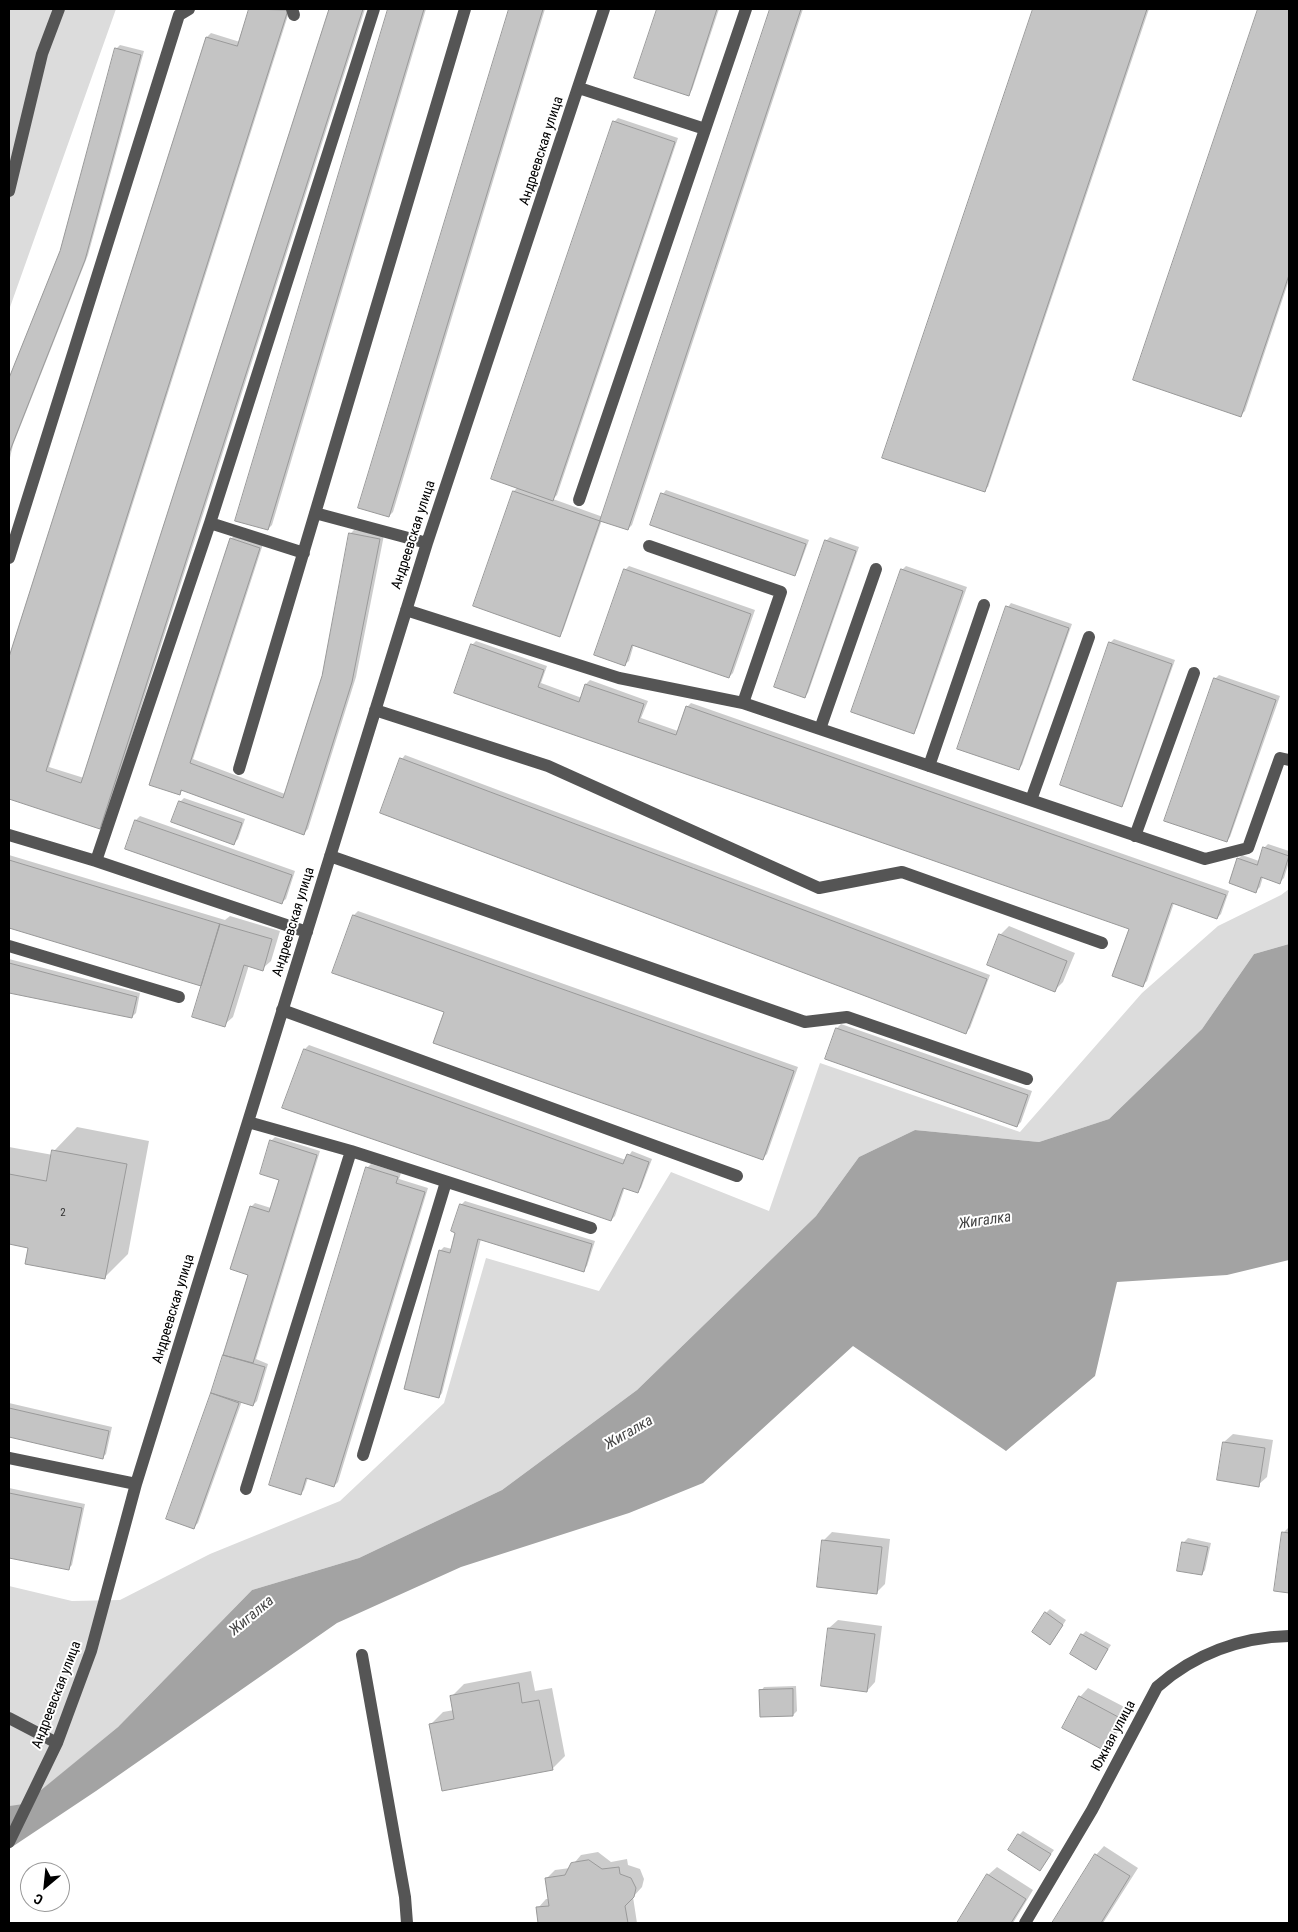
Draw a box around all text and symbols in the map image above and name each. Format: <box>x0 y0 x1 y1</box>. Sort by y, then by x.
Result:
street label: Андреевская улица <box>516 94 568 208</box>
street label: Андреевская улица <box>388 478 440 592</box>
street label: Андреевская улица <box>269 865 319 979</box>
house number: 2 <box>60 1206 66 1220</box>
water label: Жигалка <box>958 1208 1012 1234</box>
street label: Андреевская улица <box>149 1252 199 1366</box>
water label: Жигалка <box>602 1412 656 1454</box>
water label: Жигалка <box>226 1592 278 1640</box>
street label: Андреевская улица <box>29 1639 85 1751</box>
street label: Южная улица <box>1088 1698 1140 1774</box>
north arrow <box>20 1862 70 1912</box>
text: С <box>31 1890 46 1908</box>

